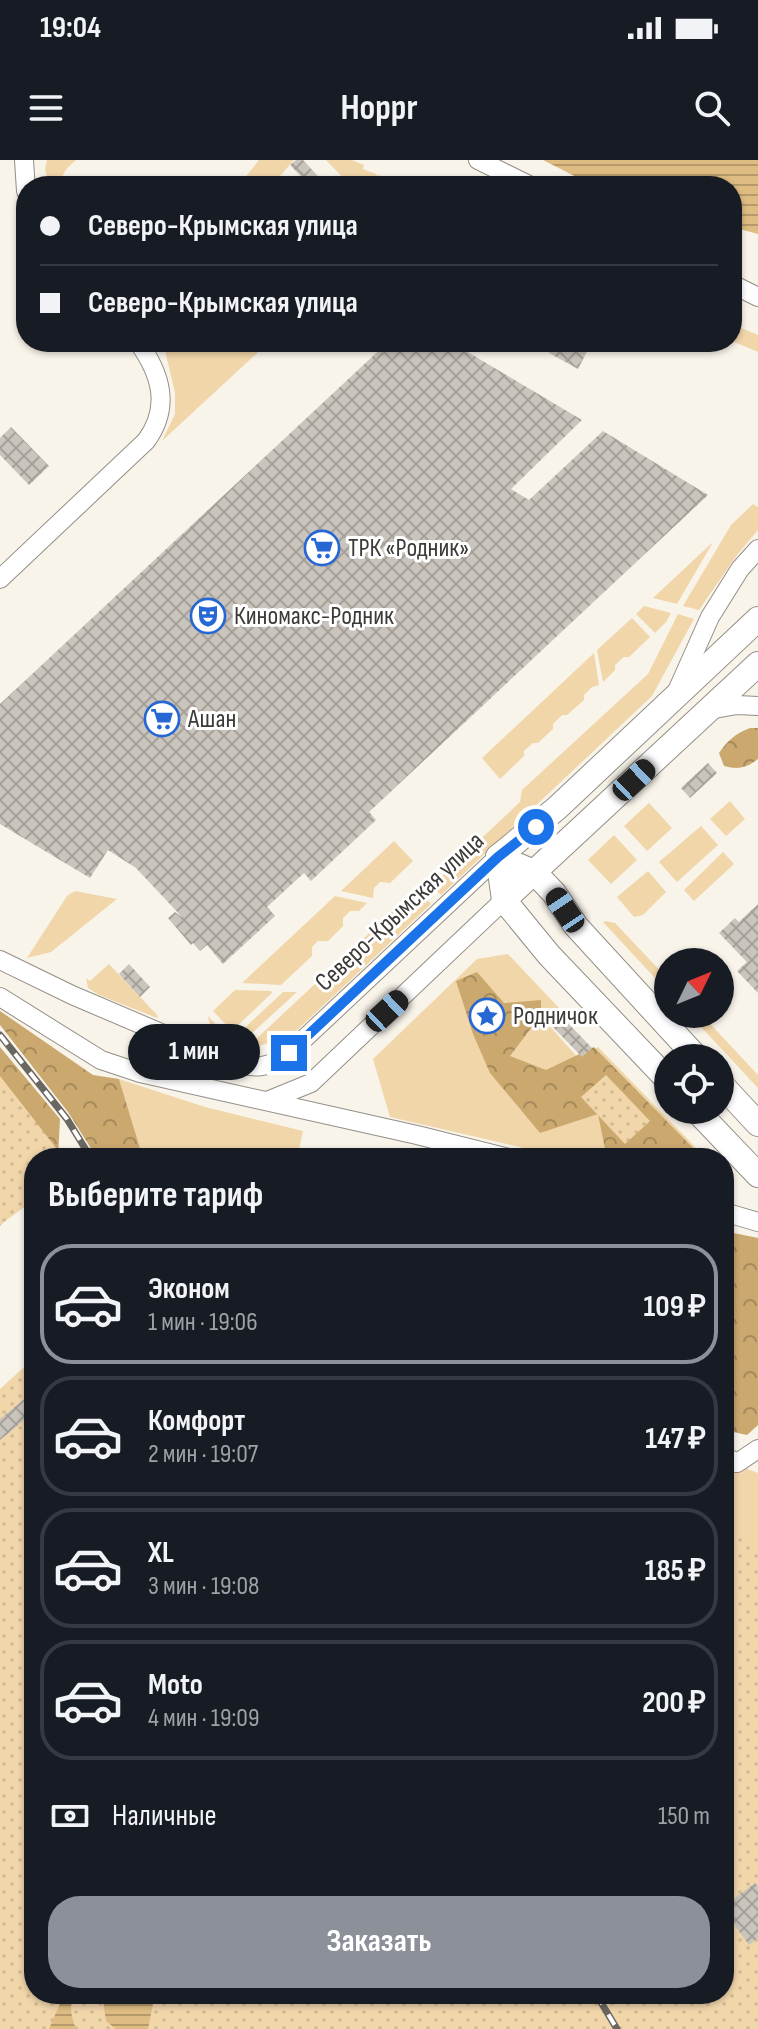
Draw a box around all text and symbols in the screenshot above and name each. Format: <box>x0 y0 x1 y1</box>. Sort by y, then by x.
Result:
text: 19:04 <box>40 10 101 46</box>
icon: menu <box>24 86 68 130</box>
icon: search <box>690 86 734 130</box>
text: Hoppr <box>340 87 418 130</box>
text: Северо-Крымская улица <box>88 208 358 244</box>
text: Северо-Крымская улица <box>88 285 358 321</box>
supermarket icon: ТРК «Родник» <box>303 529 341 567</box>
place label: ТРК «Родник» <box>348 533 469 564</box>
theatre icon: Киномакс-Родник <box>189 597 227 635</box>
place label: Киномакс-Родник <box>234 601 394 632</box>
supermarket icon: Ашан <box>143 700 181 738</box>
place label: Ашан <box>187 704 236 735</box>
car <box>608 755 660 805</box>
route start <box>518 809 554 845</box>
street label: Северо-Крымская улица <box>309 826 491 998</box>
car <box>542 883 588 937</box>
north arrow <box>654 948 734 1028</box>
map controls <box>654 948 734 1124</box>
car <box>361 986 413 1036</box>
place icon: Родничок <box>468 997 506 1035</box>
place label: Родничок <box>513 1001 598 1032</box>
callout: 1 мин <box>129 1025 261 1081</box>
route end <box>271 1035 307 1071</box>
text: 1 мин <box>169 1036 219 1067</box>
button: locate <box>654 1044 734 1124</box>
text: Выберите тариф <box>48 1174 263 1217</box>
icon: car <box>52 1268 124 1340</box>
text: Эконом <box>148 1271 230 1307</box>
text: 109 ₽ <box>644 1289 706 1325</box>
text: 1 мин · 19:06 <box>148 1307 258 1338</box>
icon: car <box>52 1400 124 1472</box>
text: Комфорт <box>148 1403 245 1439</box>
text: 147 ₽ <box>645 1421 706 1457</box>
text: 2 мин · 19:07 <box>148 1439 258 1470</box>
icon: car <box>52 1532 124 1604</box>
text: XL <box>148 1535 174 1571</box>
text: 185 ₽ <box>645 1553 706 1589</box>
text: 3 мин · 19:08 <box>148 1571 259 1602</box>
icon: car <box>52 1664 124 1736</box>
text: Moto <box>148 1667 203 1703</box>
text: 200 ₽ <box>642 1685 706 1721</box>
text: 4 мин · 19:09 <box>148 1703 260 1734</box>
icon: cash <box>48 1794 92 1838</box>
text: Наличные <box>112 1798 217 1834</box>
text: 150 m <box>658 1801 710 1832</box>
button: Заказать <box>48 1896 710 1988</box>

